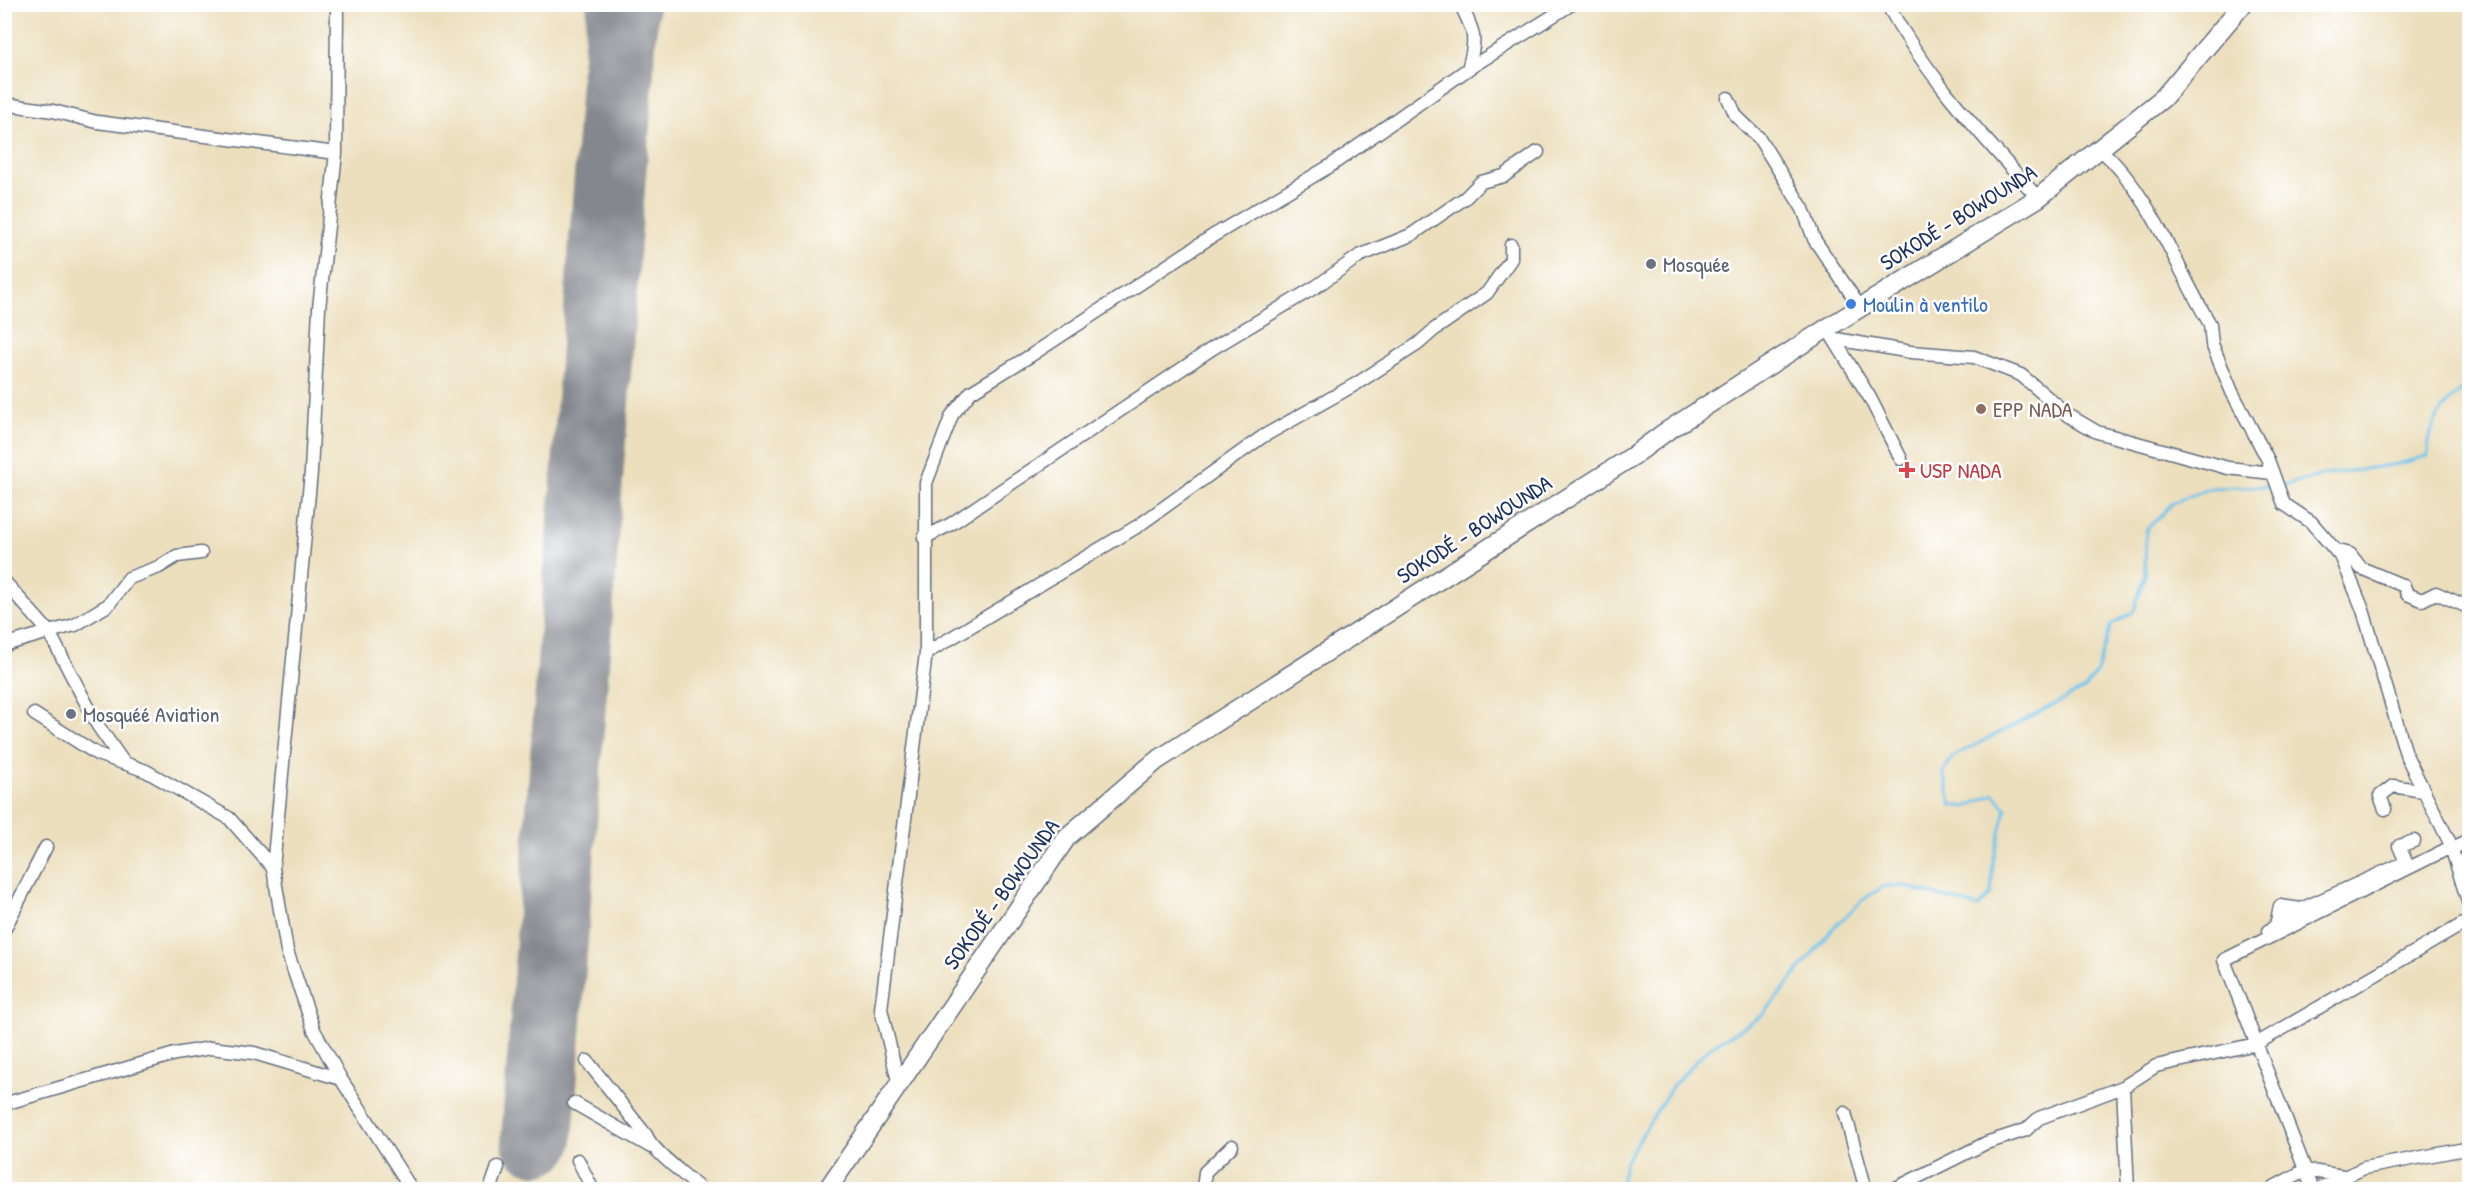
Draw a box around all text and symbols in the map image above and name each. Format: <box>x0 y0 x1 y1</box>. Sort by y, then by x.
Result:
street label: SOKODÉ - BOWOUNDA <box>1874 157 2042 277</box>
place label: Mosquée <box>1663 249 1730 279</box>
marker: Mosquée <box>1644 257 1658 271</box>
place label: Moulin à ventilo <box>1863 289 1988 319</box>
marker: Moulin à ventilo <box>1844 297 1858 311</box>
place label: EPP NADA <box>1993 394 2073 424</box>
marker: EPP NADA <box>1974 402 1988 416</box>
place label: USP NADA <box>1920 455 2002 485</box>
marker: USP NADA <box>1898 461 1916 479</box>
street label: SOKODÉ - BOWOUNDA <box>1391 467 1558 590</box>
place label: Mosquéé Aviation <box>83 699 219 729</box>
marker: Mosquéé Aviation <box>64 707 78 721</box>
street label: SOKODÉ - BOWOUNDA <box>936 812 1066 975</box>

